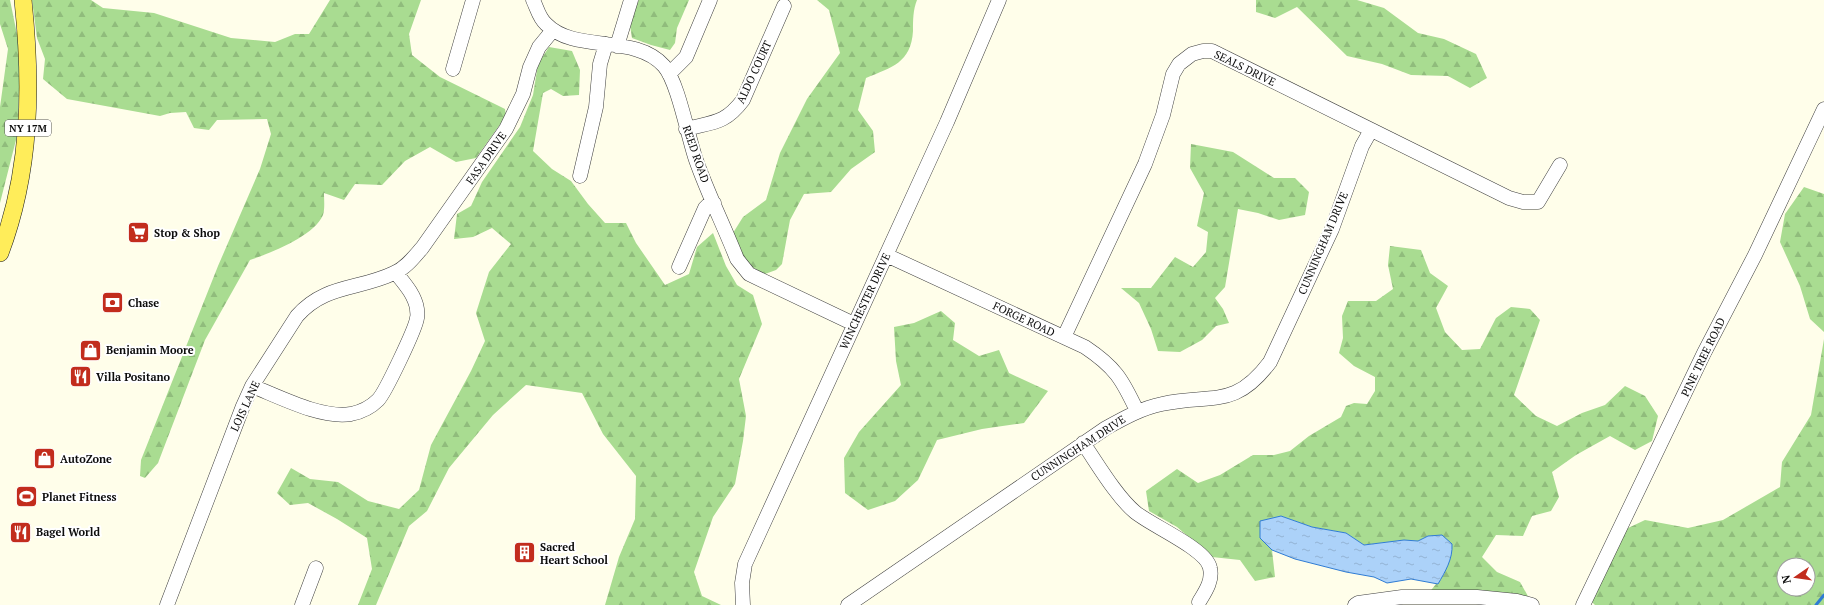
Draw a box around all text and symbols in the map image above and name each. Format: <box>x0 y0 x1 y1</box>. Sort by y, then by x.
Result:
street label: ALDO COURT <box>733 38 775 106</box>
street label: SEALS DRIVE <box>1212 47 1278 89</box>
road number: NY 17M <box>5 120 51 136</box>
street label: REED ROAD <box>680 123 712 185</box>
street label: FASA DRIVE <box>463 129 509 187</box>
street label: CUNNINGHAM DRIVE <box>1295 189 1351 297</box>
supermarket icon: Stop & Shop <box>125 220 151 246</box>
place label: Stop & Shop <box>154 226 220 240</box>
street label: WINCHESTER DRIVE <box>836 250 894 352</box>
bank icon: Chase <box>99 290 125 316</box>
place label: Chase <box>128 296 159 310</box>
street label: FORGE ROAD <box>991 299 1057 340</box>
street label: PINE TREE ROAD <box>1678 315 1728 399</box>
shop icon: Benjamin Moore <box>78 337 104 363</box>
place label: Benjamin Moore <box>106 343 194 357</box>
restaurant icon: Villa Positano <box>67 364 93 390</box>
place label: Villa Positano <box>96 370 171 384</box>
street label: LOIS LANE <box>227 378 263 434</box>
street label: CUNNINGHAM DRIVE <box>1028 412 1128 484</box>
shop icon: AutoZone <box>31 446 57 472</box>
place label: AutoZone <box>60 452 112 466</box>
sports icon: Planet Fitness <box>13 484 39 510</box>
place label: Planet Fitness <box>42 490 116 504</box>
restaurant icon: Bagel World <box>8 519 34 545</box>
place label: Bagel World <box>36 525 100 539</box>
building icon: Sacred Heart School <box>511 540 537 566</box>
place label: Sacred Heart School <box>540 540 608 567</box>
north arrow <box>1776 557 1816 597</box>
text: N <box>1778 573 1794 585</box>

